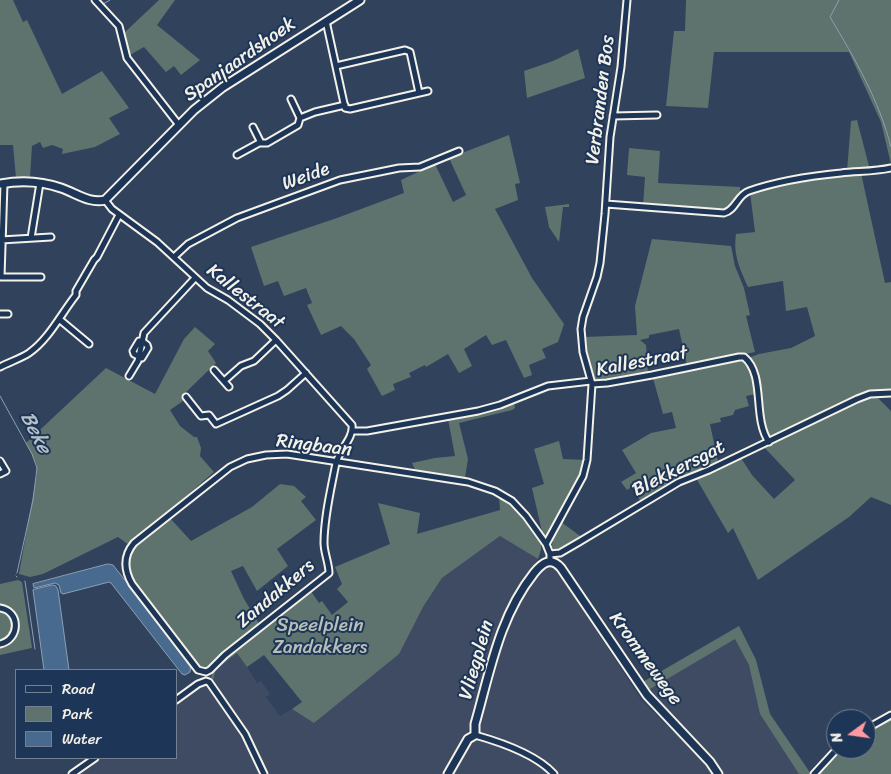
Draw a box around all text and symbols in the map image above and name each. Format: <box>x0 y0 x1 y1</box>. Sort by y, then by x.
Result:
street label: Spanjaardshoek <box>180 13 300 107</box>
street label: Verbranden Bos <box>582 34 620 166</box>
street label: Weide <box>279 158 333 196</box>
street label: Kallestraat <box>202 260 288 334</box>
street label: Kallestraat <box>595 342 689 382</box>
water label: Beke <box>14 408 56 458</box>
street label: Ringbaan <box>275 430 353 462</box>
street label: Blekkersgat <box>629 436 729 502</box>
street label: Zandakkers <box>232 555 320 633</box>
street label: Krommewege <box>604 608 686 710</box>
park label: Speelplein Zandakkers <box>273 615 367 659</box>
street label: Vliegplein <box>455 618 499 702</box>
legend <box>15 669 178 759</box>
text: Road <box>62 676 94 702</box>
text: Park <box>62 701 93 727</box>
north arrow <box>826 709 876 759</box>
text: Water <box>62 726 102 752</box>
text: N <box>824 730 850 745</box>

